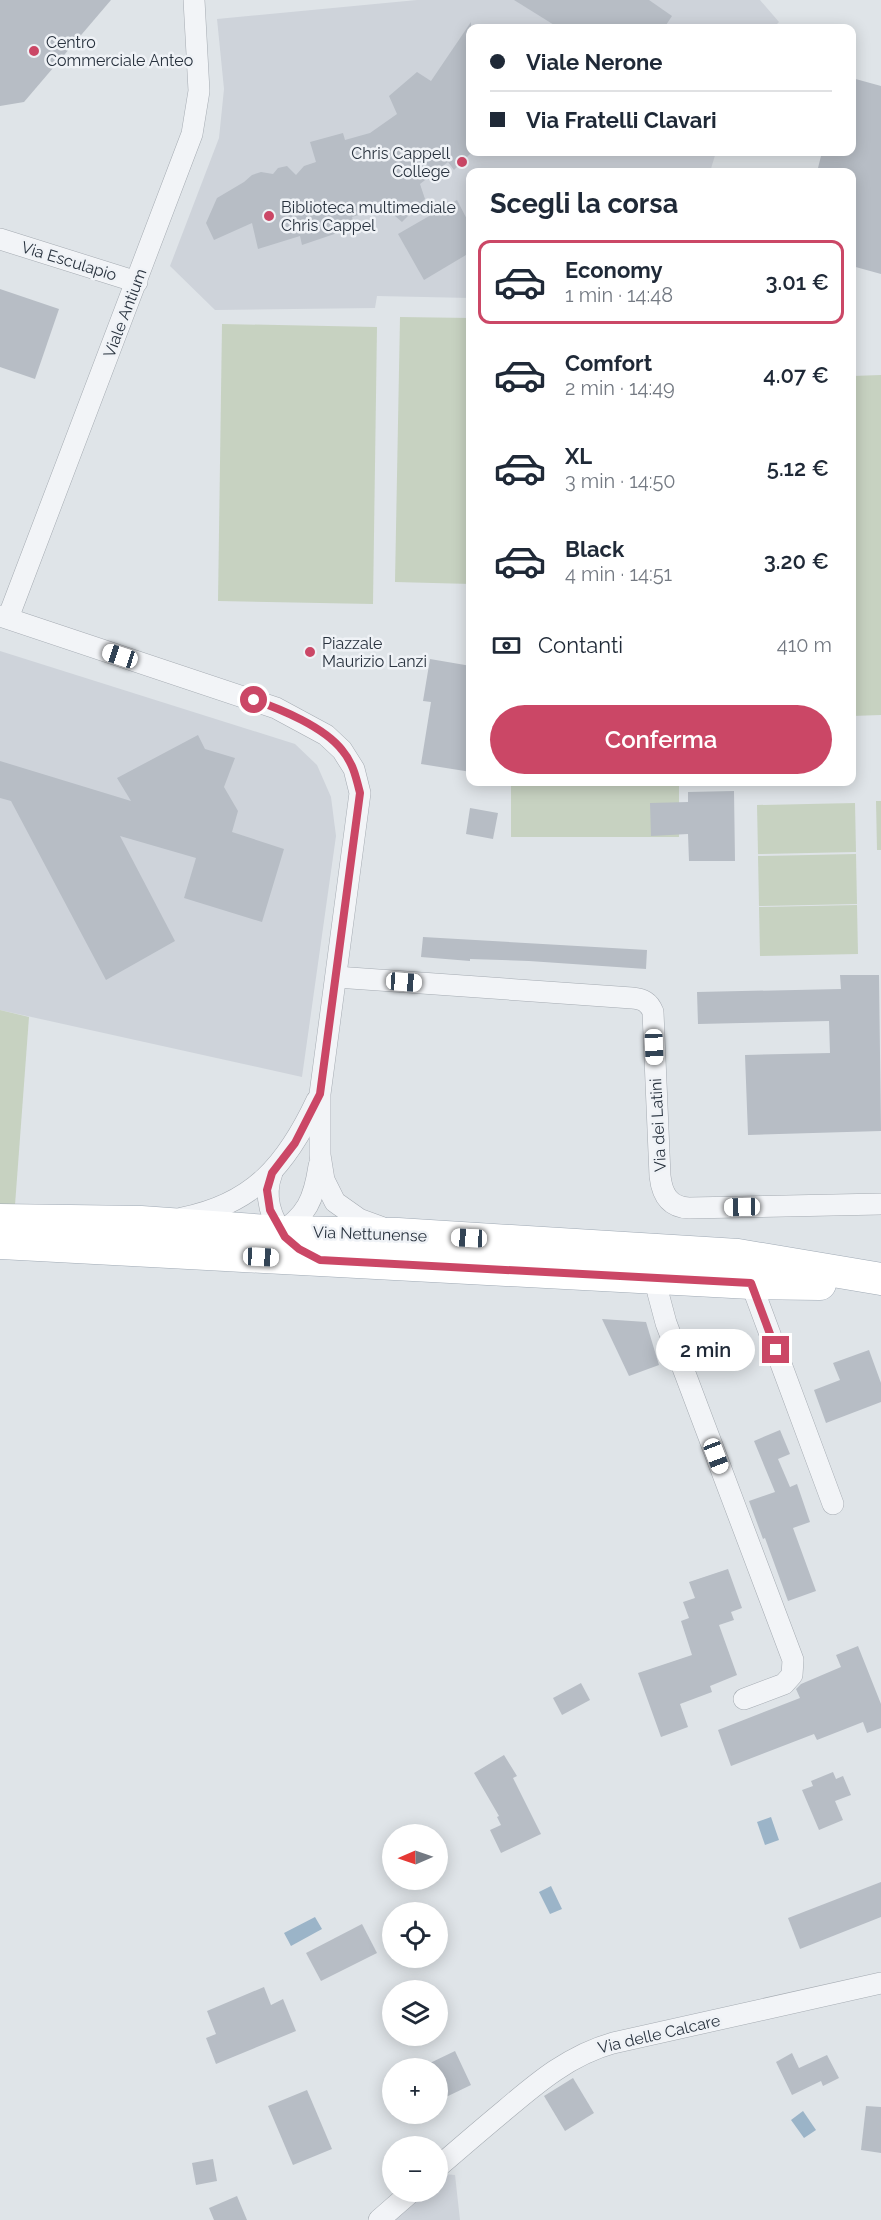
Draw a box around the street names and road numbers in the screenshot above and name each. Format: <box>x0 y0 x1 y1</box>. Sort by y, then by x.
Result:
street label: Via Esculapio <box>19 237 119 285</box>
street label: Viale Antium <box>99 266 151 360</box>
street label: Via dei Latini <box>646 1078 670 1172</box>
street label: Via Nettunense <box>313 1223 427 1245</box>
street label: Via delle Calcare <box>596 2011 722 2057</box>

